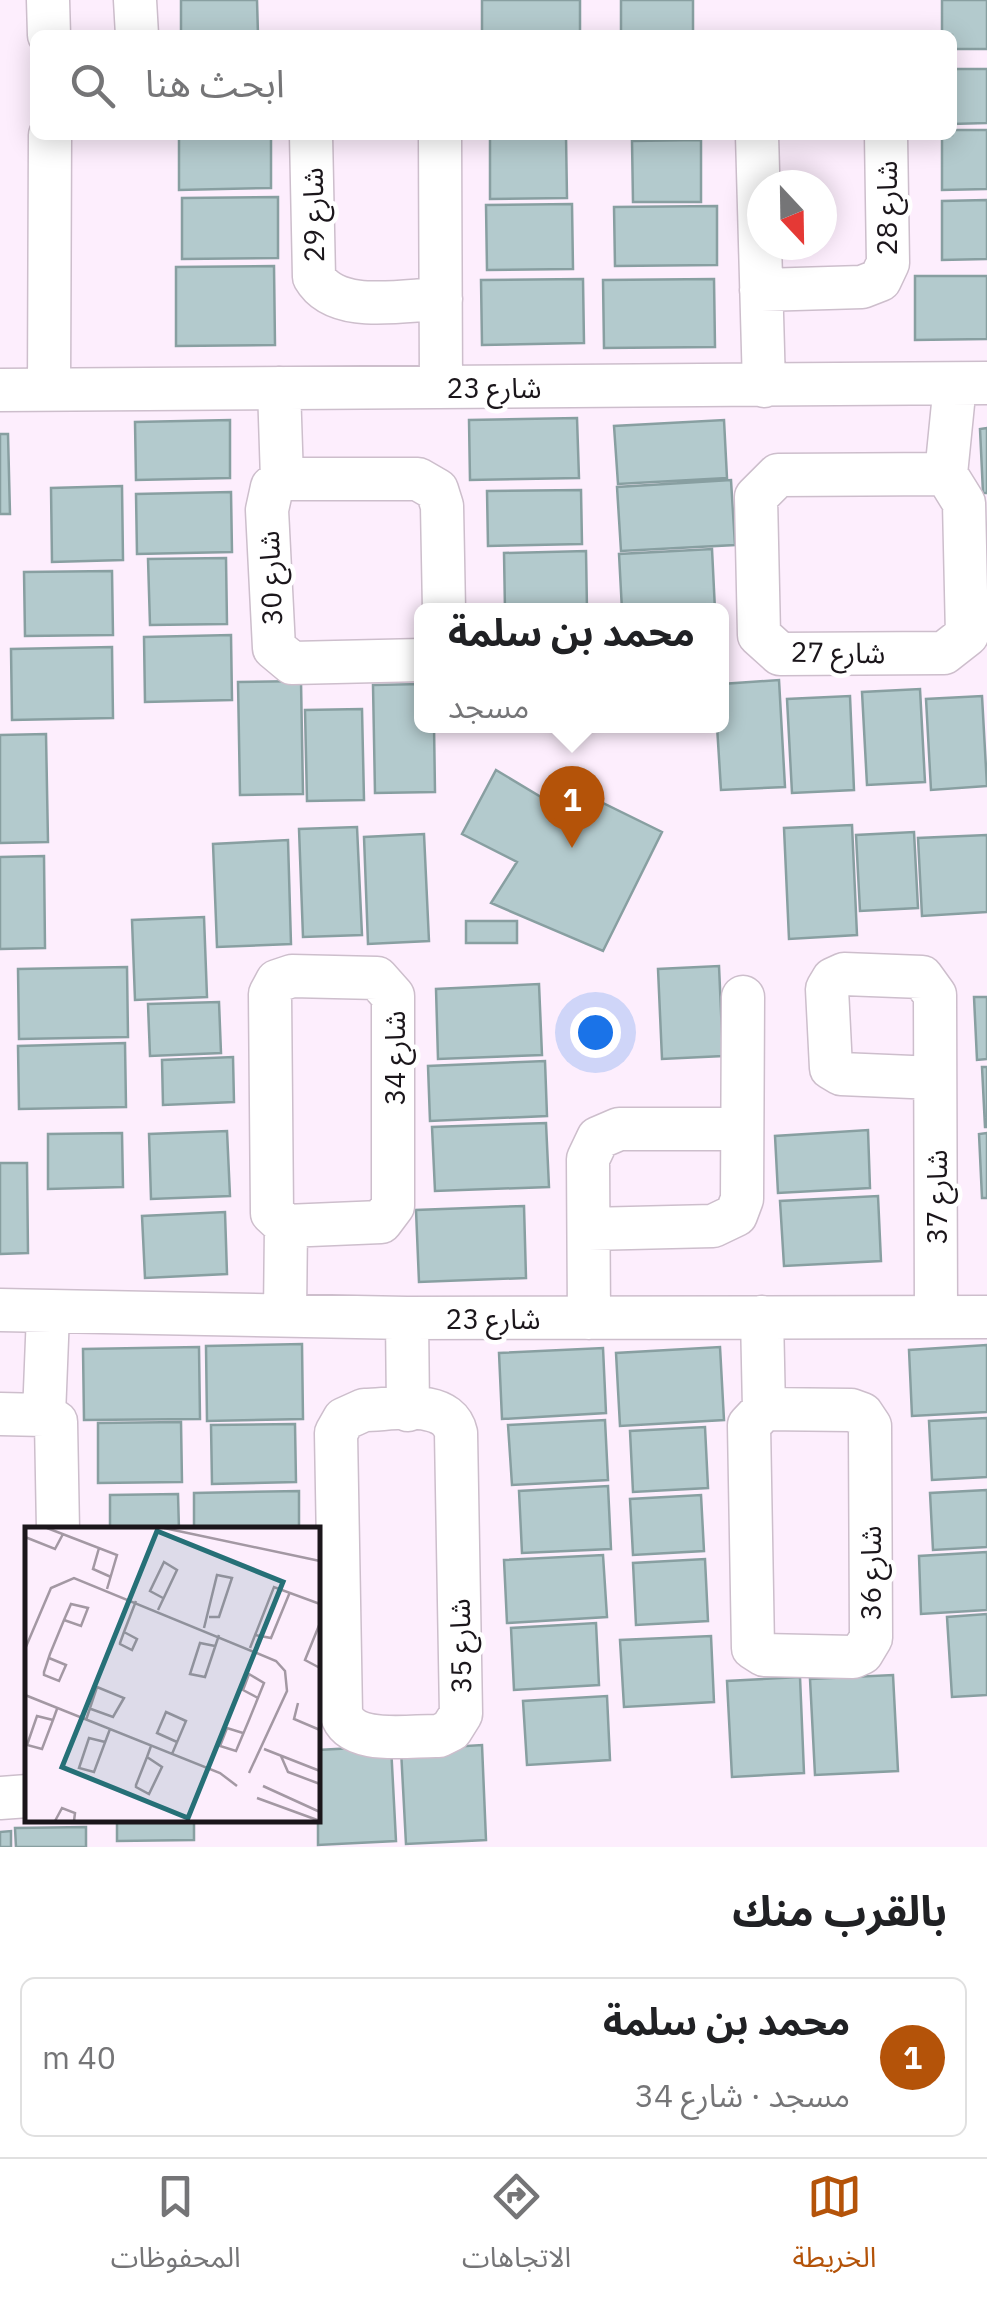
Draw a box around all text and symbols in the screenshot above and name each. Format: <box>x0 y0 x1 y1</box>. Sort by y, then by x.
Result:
search box <box>30 30 957 140</box>
icon: search <box>65 58 120 113</box>
text: ابحث هنا <box>145 58 285 107</box>
street label: شارع 28 <box>868 161 908 255</box>
street label: شارع 29 <box>294 167 335 263</box>
north arrow <box>747 170 837 260</box>
street label: شارع 23 <box>447 369 541 409</box>
street label: شارع 30 <box>250 530 293 626</box>
popup <box>414 603 729 733</box>
text: محمد بن سلمة <box>448 607 695 656</box>
street label: شارع 27 <box>790 633 886 674</box>
text: مسجد <box>448 685 529 727</box>
pin: 1 <box>540 766 604 848</box>
your location <box>570 1007 621 1058</box>
street label: شارع 34 <box>376 1011 416 1105</box>
street label: شارع 37 <box>918 1150 958 1244</box>
street label: شارع 23 <box>446 1300 540 1340</box>
street label: شارع 36 <box>852 1526 892 1620</box>
inset map <box>25 1527 320 1822</box>
street label: شارع 35 <box>441 1598 482 1694</box>
text: بالقرب منك <box>732 1883 947 1938</box>
text: محمد بن سلمة <box>603 1996 850 2045</box>
text: 40 m <box>42 2036 116 2078</box>
text: 1 <box>903 2036 922 2078</box>
text: مسجد · شارع 34 <box>635 2074 850 2116</box>
tab: المحفوظات <box>111 2169 241 2288</box>
tab: الاتجاهات <box>462 2169 571 2288</box>
tab: الخريطة <box>792 2169 876 2288</box>

